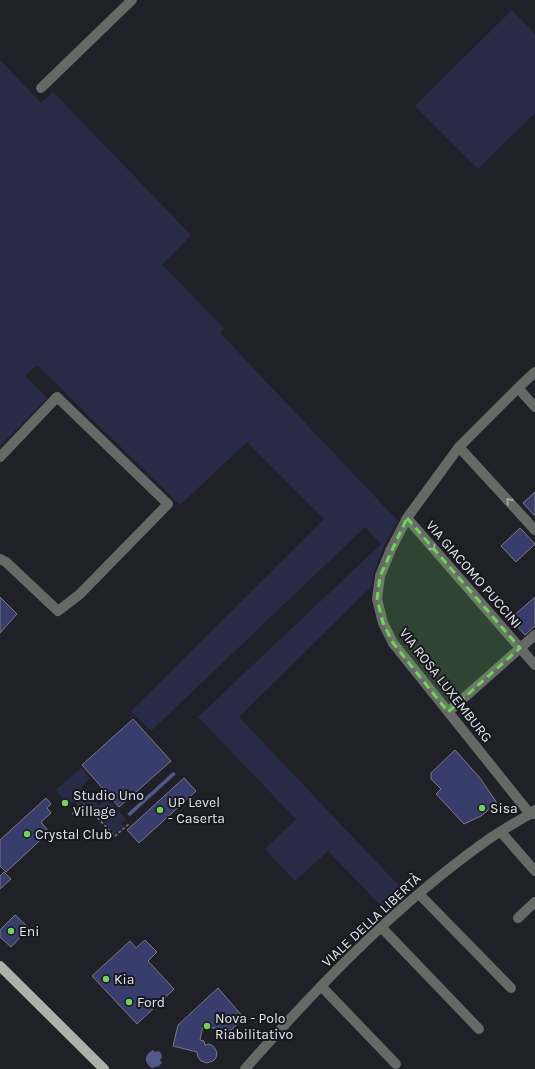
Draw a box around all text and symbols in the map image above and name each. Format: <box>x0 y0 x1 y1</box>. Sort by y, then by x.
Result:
one-way arrow <box>506 498 513 506</box>
street label: VIA GIACOMO PUCCINI <box>422 517 525 632</box>
one-way arrow <box>428 543 435 550</box>
street label: VIA ROSA LUXEMBURG <box>396 625 496 746</box>
place label: Studio Uno Village <box>73 787 144 820</box>
place label: UP Level - Caserta <box>168 794 225 827</box>
marker: Studio Uno Village <box>60 798 70 808</box>
place label: Sisa <box>490 800 518 817</box>
marker: Sisa <box>477 803 487 813</box>
marker: UP Level - Caserta <box>155 805 165 815</box>
place label: Crystal Club <box>35 826 112 843</box>
marker: Crystal Club <box>22 829 32 839</box>
street label: VIALE DELLA LIBERTÀ <box>318 869 424 971</box>
place label: Eni <box>19 923 40 940</box>
marker: Eni <box>6 926 16 936</box>
place label: Kia <box>114 971 134 988</box>
marker: Kia <box>101 974 111 984</box>
place label: Ford <box>137 994 165 1011</box>
marker: Ford <box>124 997 134 1007</box>
place label: Nova - Polo Riabilitativo <box>215 1010 293 1043</box>
marker: Nova - Polo Riabilitativo <box>202 1021 212 1031</box>

